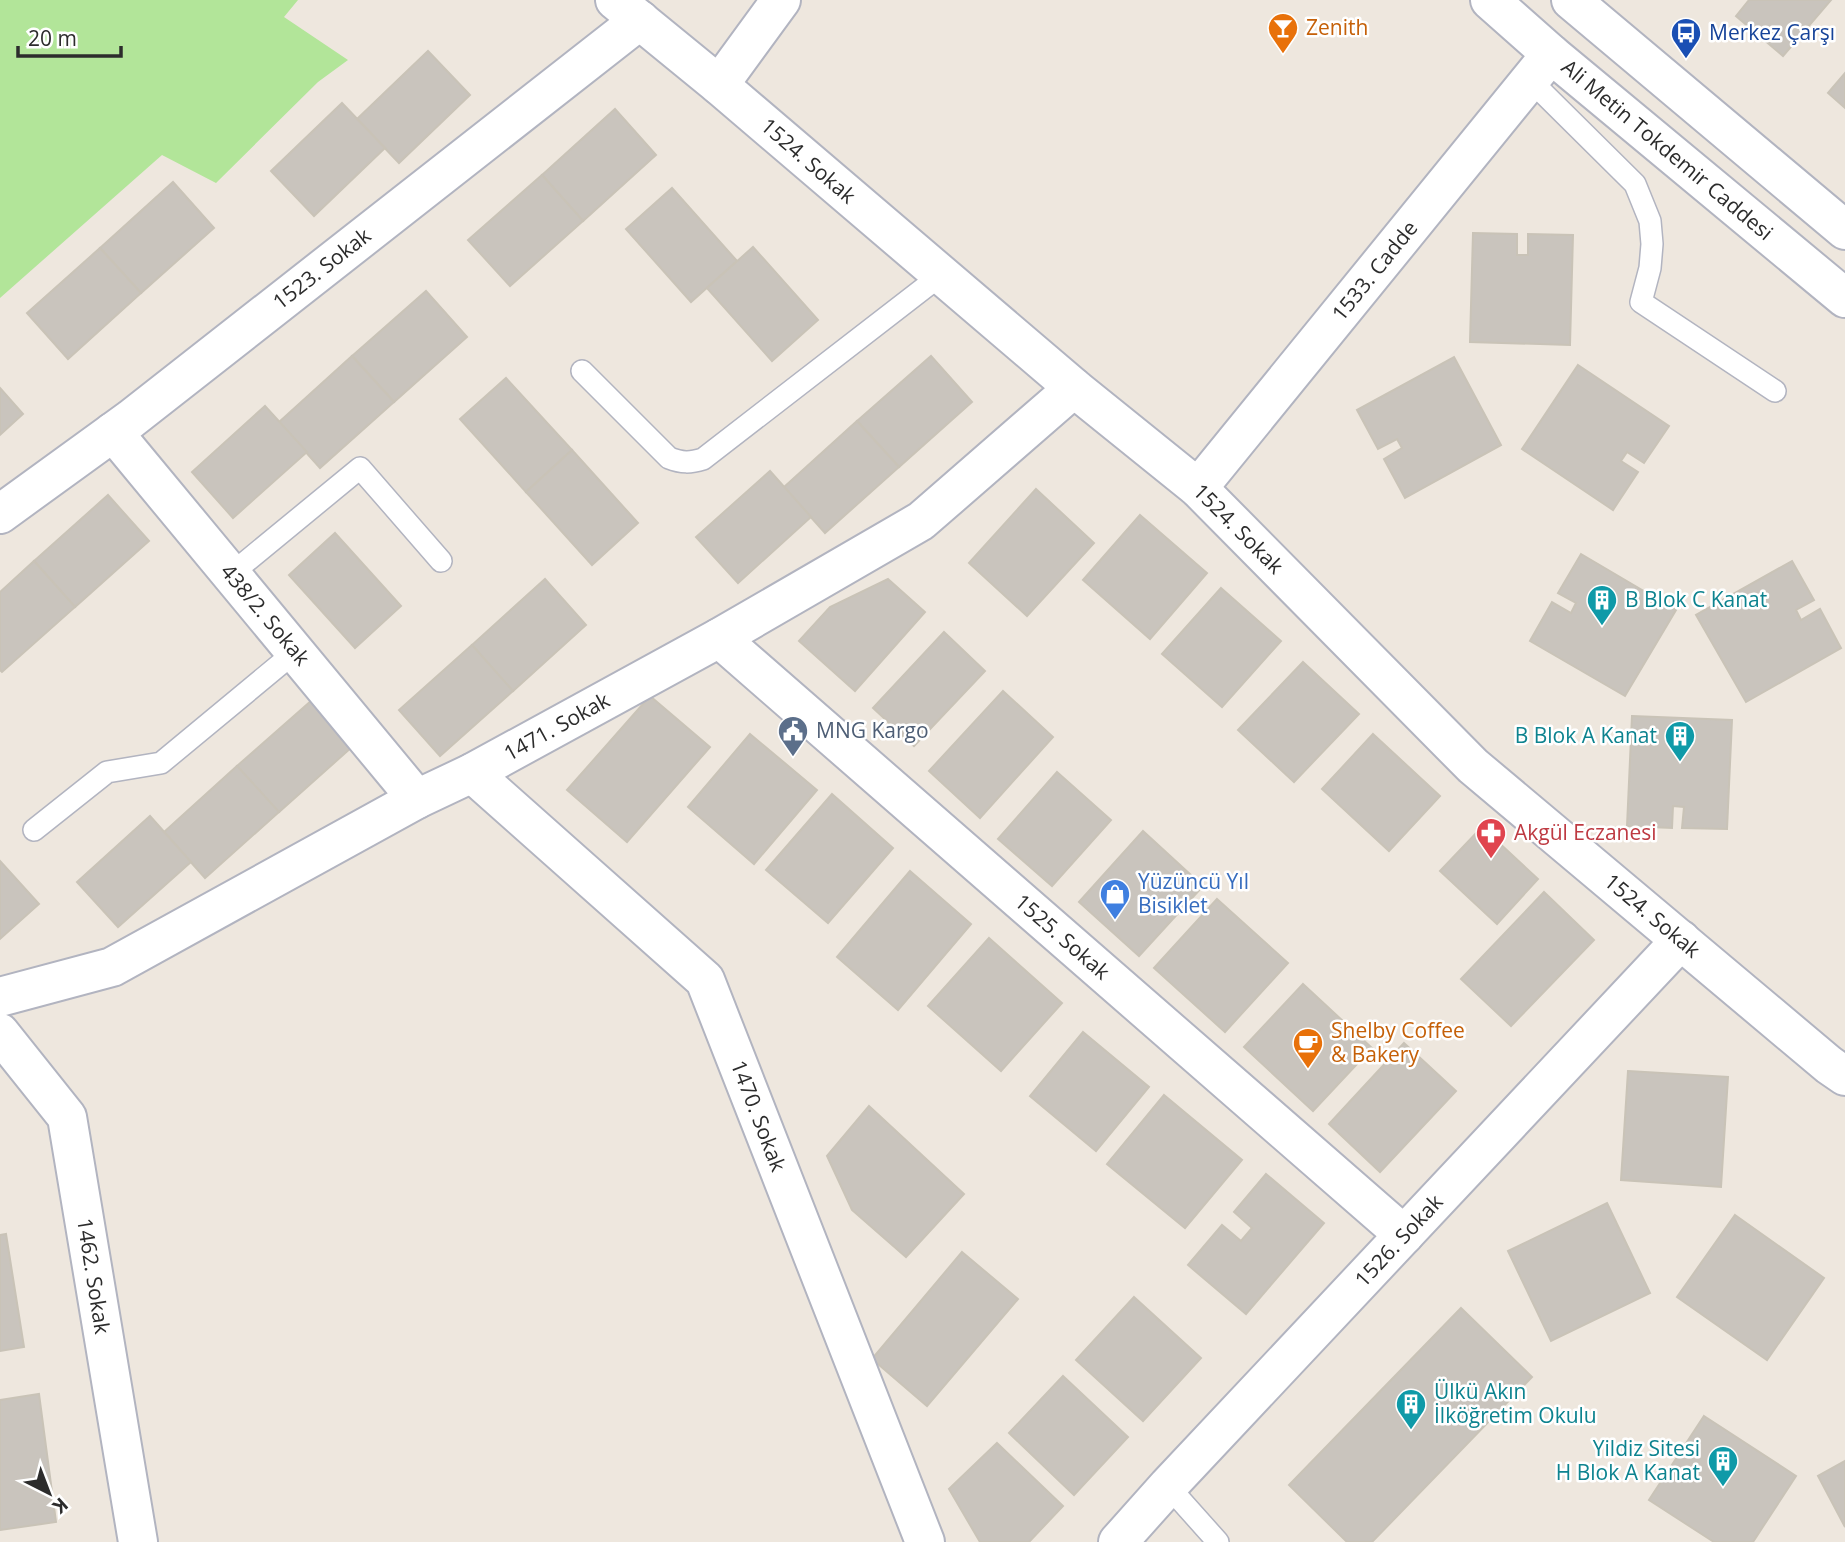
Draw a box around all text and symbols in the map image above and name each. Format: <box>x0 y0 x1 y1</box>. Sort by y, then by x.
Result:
bar icon: Zenith <box>1266 11 1300 55</box>
place label: Zenith <box>1306 13 1368 41</box>
scale bar <box>18 14 121 58</box>
bus stop icon: Merkez Çarşı <box>1669 16 1703 60</box>
place label: Merkez Çarşı <box>1709 18 1835 46</box>
text: 20 m <box>28 24 77 52</box>
street label: Ali Metin Tokdemir Caddesi <box>1556 53 1779 246</box>
street label: 1524. Sokak <box>755 111 862 209</box>
street label: 1533. Cadde <box>1325 214 1423 326</box>
street label: 1523. Sokak <box>267 221 376 315</box>
street label: 1524. Sokak <box>1187 477 1290 580</box>
street label: 438/2. Sokak <box>215 558 317 671</box>
building icon: B Blok C Kanat <box>1585 583 1619 627</box>
place label: B Blok C Kanat <box>1625 585 1767 613</box>
street label: 1471. Sokak <box>499 686 614 767</box>
public building icon: MNG Kargo <box>776 714 810 758</box>
place label: MNG Kargo <box>816 716 929 744</box>
building icon: B Blok A Kanat <box>1663 719 1697 763</box>
place label: B Blok A Kanat <box>1515 721 1657 749</box>
pharmacy icon: Akgül Eczanesi <box>1474 816 1508 860</box>
place label: Akgül Eczanesi <box>1514 818 1657 846</box>
place label: Yüzüncü Yıl Bisiklet <box>1138 867 1249 919</box>
street label: 1524. Sokak <box>1599 867 1706 964</box>
shop icon: Yüzüncü Yıl Bisiklet <box>1098 877 1132 921</box>
street label: 1525. Sokak <box>1009 887 1116 985</box>
place label: Shelby Coffee & Bakery <box>1331 1016 1465 1068</box>
cafe icon: Shelby Coffee & Bakery <box>1291 1026 1325 1070</box>
street label: 1470. Sokak <box>725 1056 793 1175</box>
street label: 1526. Sokak <box>1348 1188 1448 1293</box>
street label: 1462. Sokak <box>71 1216 117 1336</box>
place label: Ülkü Akın İlköğretim Okulu <box>1434 1377 1597 1429</box>
building icon: Ülkü Akın İlköğretim Okulu <box>1394 1387 1428 1431</box>
place label: Yildiz Sitesi H Blok A Kanat <box>1556 1434 1700 1486</box>
building icon: Yildiz Sitesi H Blok A Kanat <box>1706 1444 1740 1488</box>
north arrow <box>14 1458 84 1528</box>
text: K <box>47 1492 74 1520</box>

